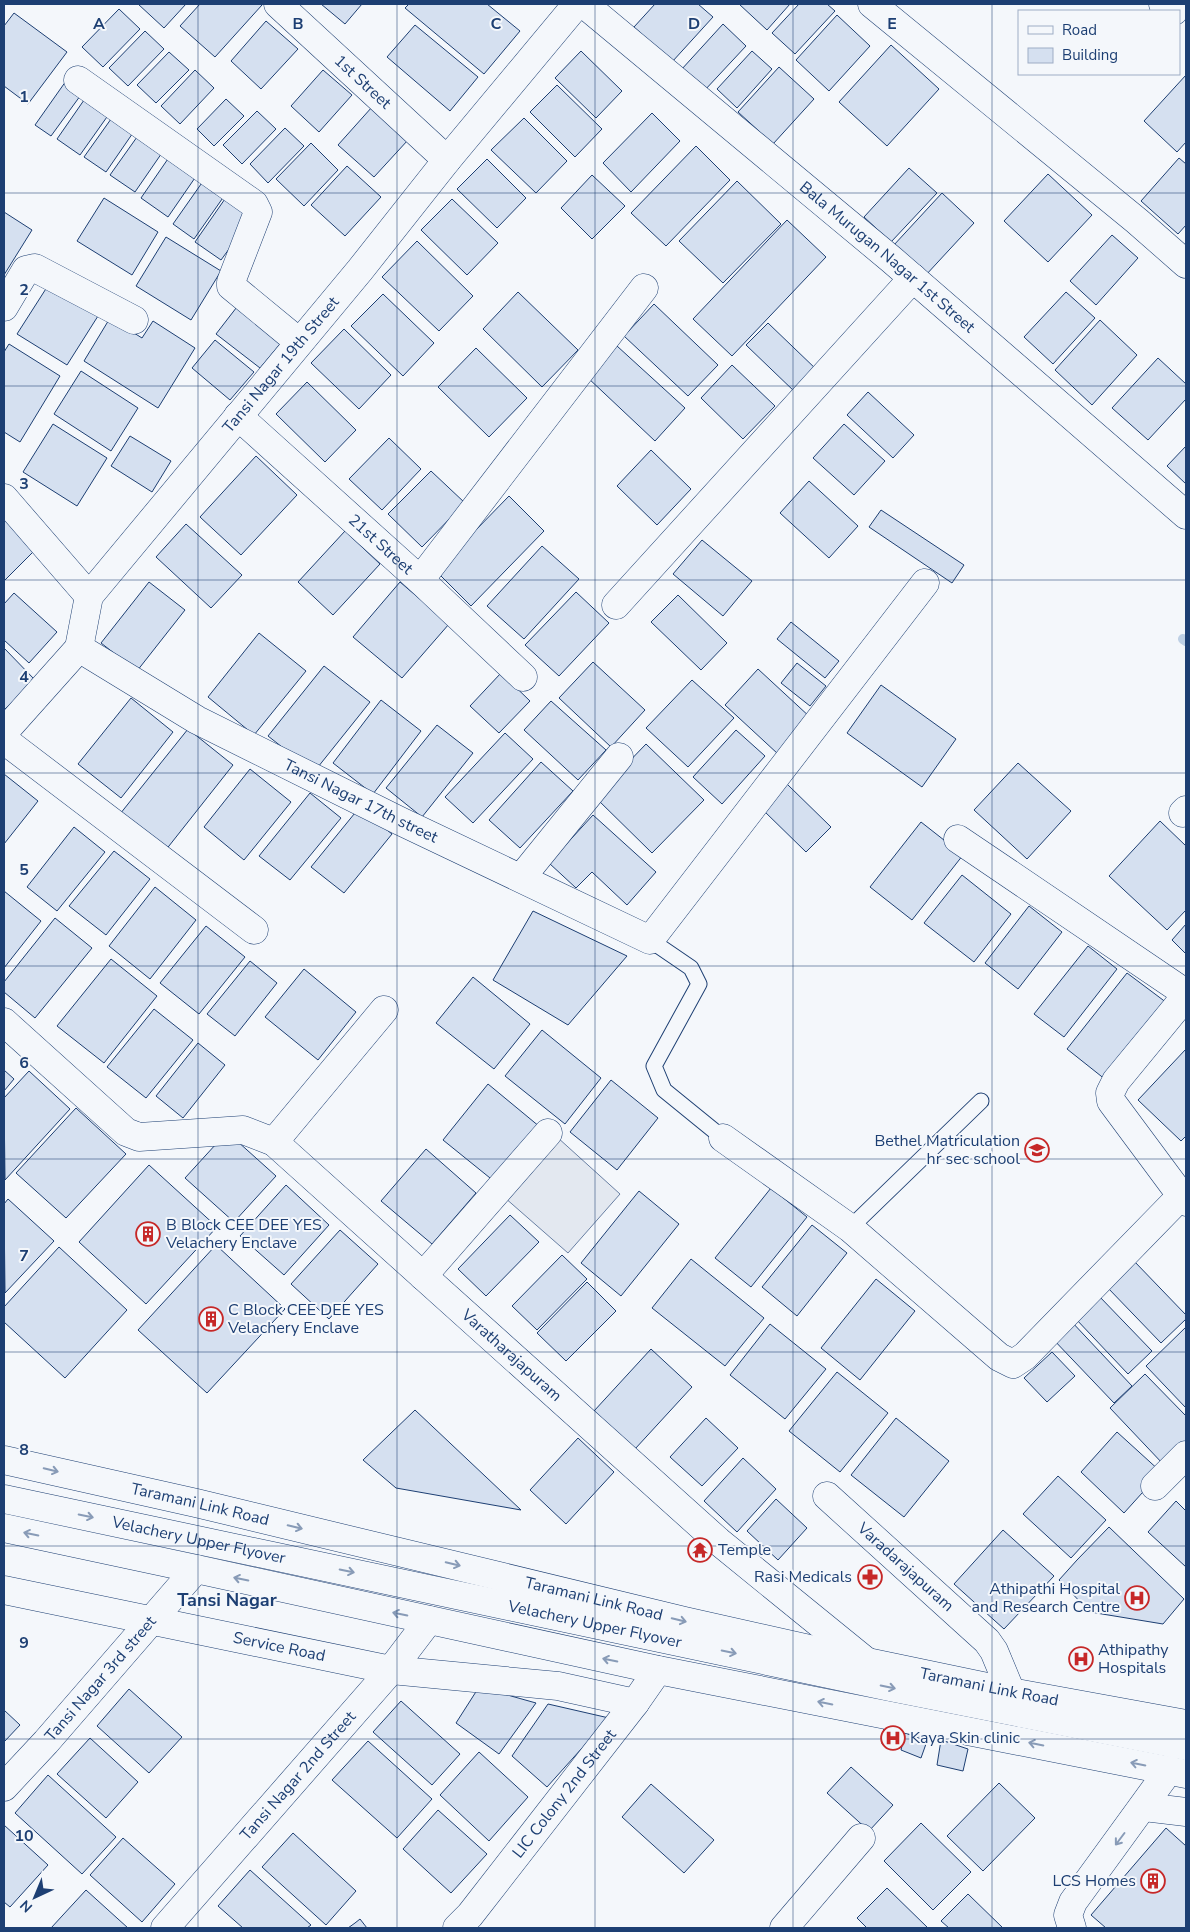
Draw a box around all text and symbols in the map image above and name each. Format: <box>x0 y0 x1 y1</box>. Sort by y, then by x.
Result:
legend <box>1018 10 1180 75</box>
text: A <box>93 13 105 35</box>
text: B <box>292 13 304 35</box>
text: C <box>491 13 502 35</box>
text: D <box>688 13 700 35</box>
text: E <box>887 13 897 35</box>
text: Road <box>1062 20 1097 40</box>
text: Building <box>1062 45 1118 65</box>
street label: 1st Street <box>329 50 396 114</box>
text: 1 <box>19 86 29 108</box>
street label: Bala Murugan Nagar 1st Street <box>795 176 980 338</box>
text: 2 <box>19 279 29 301</box>
street label: Tansi Nagar 19th Street <box>218 292 345 438</box>
text: 3 <box>19 473 29 495</box>
street label: 21st Street <box>343 509 418 580</box>
text: 4 <box>19 666 29 688</box>
street label: Tansi Nagar 17th street <box>280 754 442 849</box>
text: 5 <box>19 859 29 881</box>
text: 6 <box>19 1052 29 1074</box>
place label: Bethel Matriculation hr sec school <box>875 1130 1020 1170</box>
school or university icon: Bethel Matriculation hr sec school <box>1024 1137 1050 1163</box>
place label: B Block CEE DEE YES Velachery Enclave <box>165 1214 322 1254</box>
building icon: B Block CEE DEE YES Velachery Enclave <box>135 1221 161 1247</box>
text: 7 <box>19 1245 29 1267</box>
place label: C Block CEE DEE YES Velachery Enclave <box>227 1299 384 1339</box>
street label: Varatharajapuram <box>456 1304 567 1407</box>
building icon: C Block CEE DEE YES Velachery Enclave <box>198 1306 224 1332</box>
text: 8 <box>19 1439 29 1461</box>
one-way arrow <box>43 1466 59 1476</box>
street label: Taramani Link Road <box>129 1478 271 1531</box>
street label: Velachery Upper Flyover <box>109 1511 288 1569</box>
one-way arrow <box>77 1512 93 1521</box>
street label: Varadarajapuram <box>852 1517 959 1617</box>
one-way arrow <box>286 1523 302 1532</box>
one-way arrow <box>23 1529 39 1538</box>
temple icon: Temple <box>687 1537 713 1563</box>
place label: Temple <box>718 1539 771 1561</box>
one-way arrow <box>444 1560 460 1569</box>
pharmacy icon: Rasi Medicals <box>857 1564 883 1590</box>
place label: Rasi Medicals <box>754 1566 852 1588</box>
one-way arrow <box>339 1567 355 1577</box>
street label: Taramani Link Road <box>523 1572 665 1626</box>
one-way arrow <box>234 1573 250 1583</box>
place label: Athipathi Hospital and Research Centre <box>971 1578 1120 1618</box>
hospital icon: Athipathi Hospital and Research Centre <box>1124 1585 1150 1611</box>
district label: Tansi Nagar <box>177 1588 277 1612</box>
street label: Velachery Upper Flyover <box>505 1595 684 1654</box>
one-way arrow <box>392 1609 408 1618</box>
street label: Tansi Nagar 3rd street <box>40 1611 162 1747</box>
one-way arrow <box>670 1616 686 1625</box>
street label: Service Road <box>231 1627 327 1667</box>
text: 9 <box>19 1632 29 1654</box>
place label: Athipathy Hospitals <box>1098 1639 1169 1679</box>
hospital icon: Athipathy Hospitals <box>1068 1646 1094 1672</box>
one-way arrow <box>720 1648 736 1658</box>
one-way arrow <box>602 1655 618 1664</box>
street label: Taramani Link Road <box>918 1662 1060 1711</box>
one-way arrow <box>879 1683 895 1692</box>
one-way arrow <box>818 1698 834 1707</box>
street label: Tansi Nagar 2nd Street <box>235 1706 361 1846</box>
street label: LIC Colony 2nd Street <box>507 1725 622 1863</box>
hospital icon: Kaya Skin clinic <box>880 1725 906 1751</box>
place label: Kaya Skin clinic <box>910 1727 1020 1749</box>
one-way arrow <box>1029 1739 1045 1748</box>
one-way arrow <box>1131 1759 1147 1769</box>
text: 10 <box>14 1825 34 1847</box>
one-way arrow <box>1115 1832 1125 1846</box>
building icon: LCS Homes <box>1140 1868 1166 1894</box>
place label: LCS Homes <box>1052 1870 1136 1892</box>
north arrow <box>10 1872 60 1922</box>
text: N <box>16 1896 37 1916</box>

